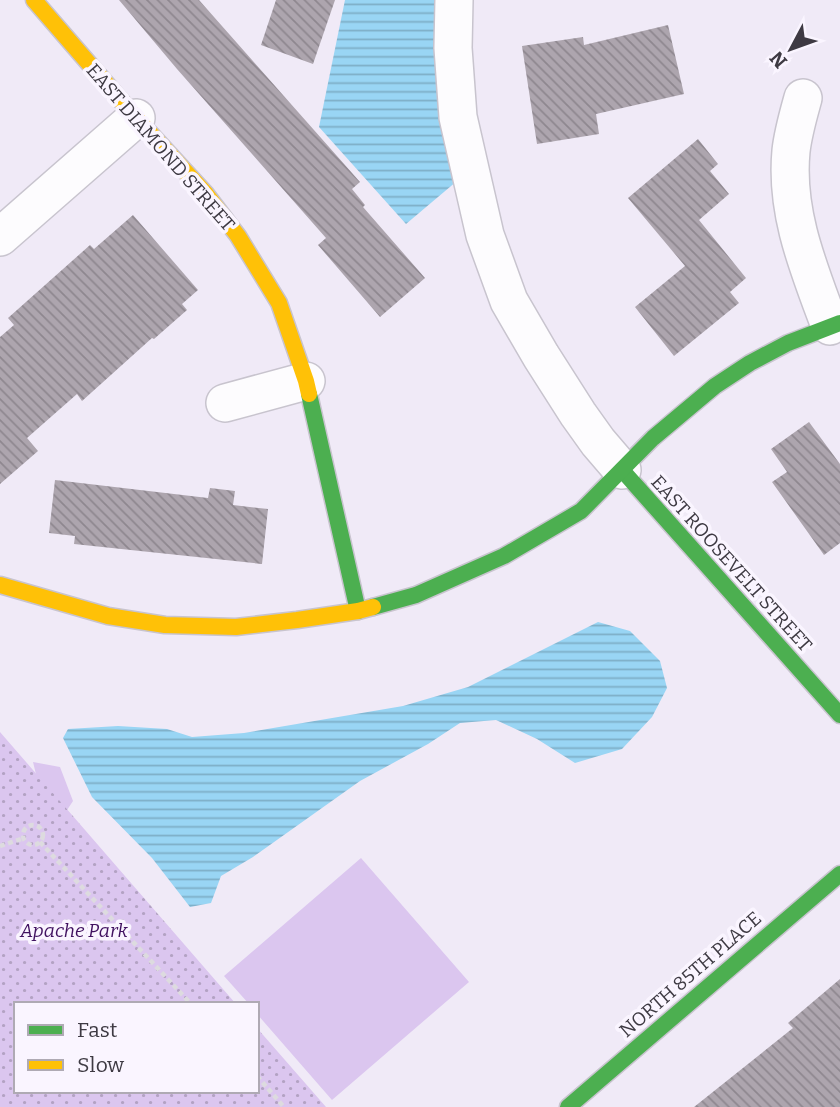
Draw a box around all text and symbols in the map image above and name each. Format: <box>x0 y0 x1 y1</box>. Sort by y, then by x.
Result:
north arrow <box>756 14 826 84</box>
text: N <box>765 46 792 73</box>
street label: EAST DIAMOND STREET <box>82 59 240 236</box>
street label: EAST ROOSEVELT STREET <box>646 470 817 656</box>
street label: NORTH 85TH PLACE <box>615 907 766 1042</box>
park label: Apache Park <box>19 919 128 942</box>
legend <box>14 1002 259 1093</box>
text: Fast <box>77 1017 118 1043</box>
text: Slow <box>77 1052 124 1078</box>

